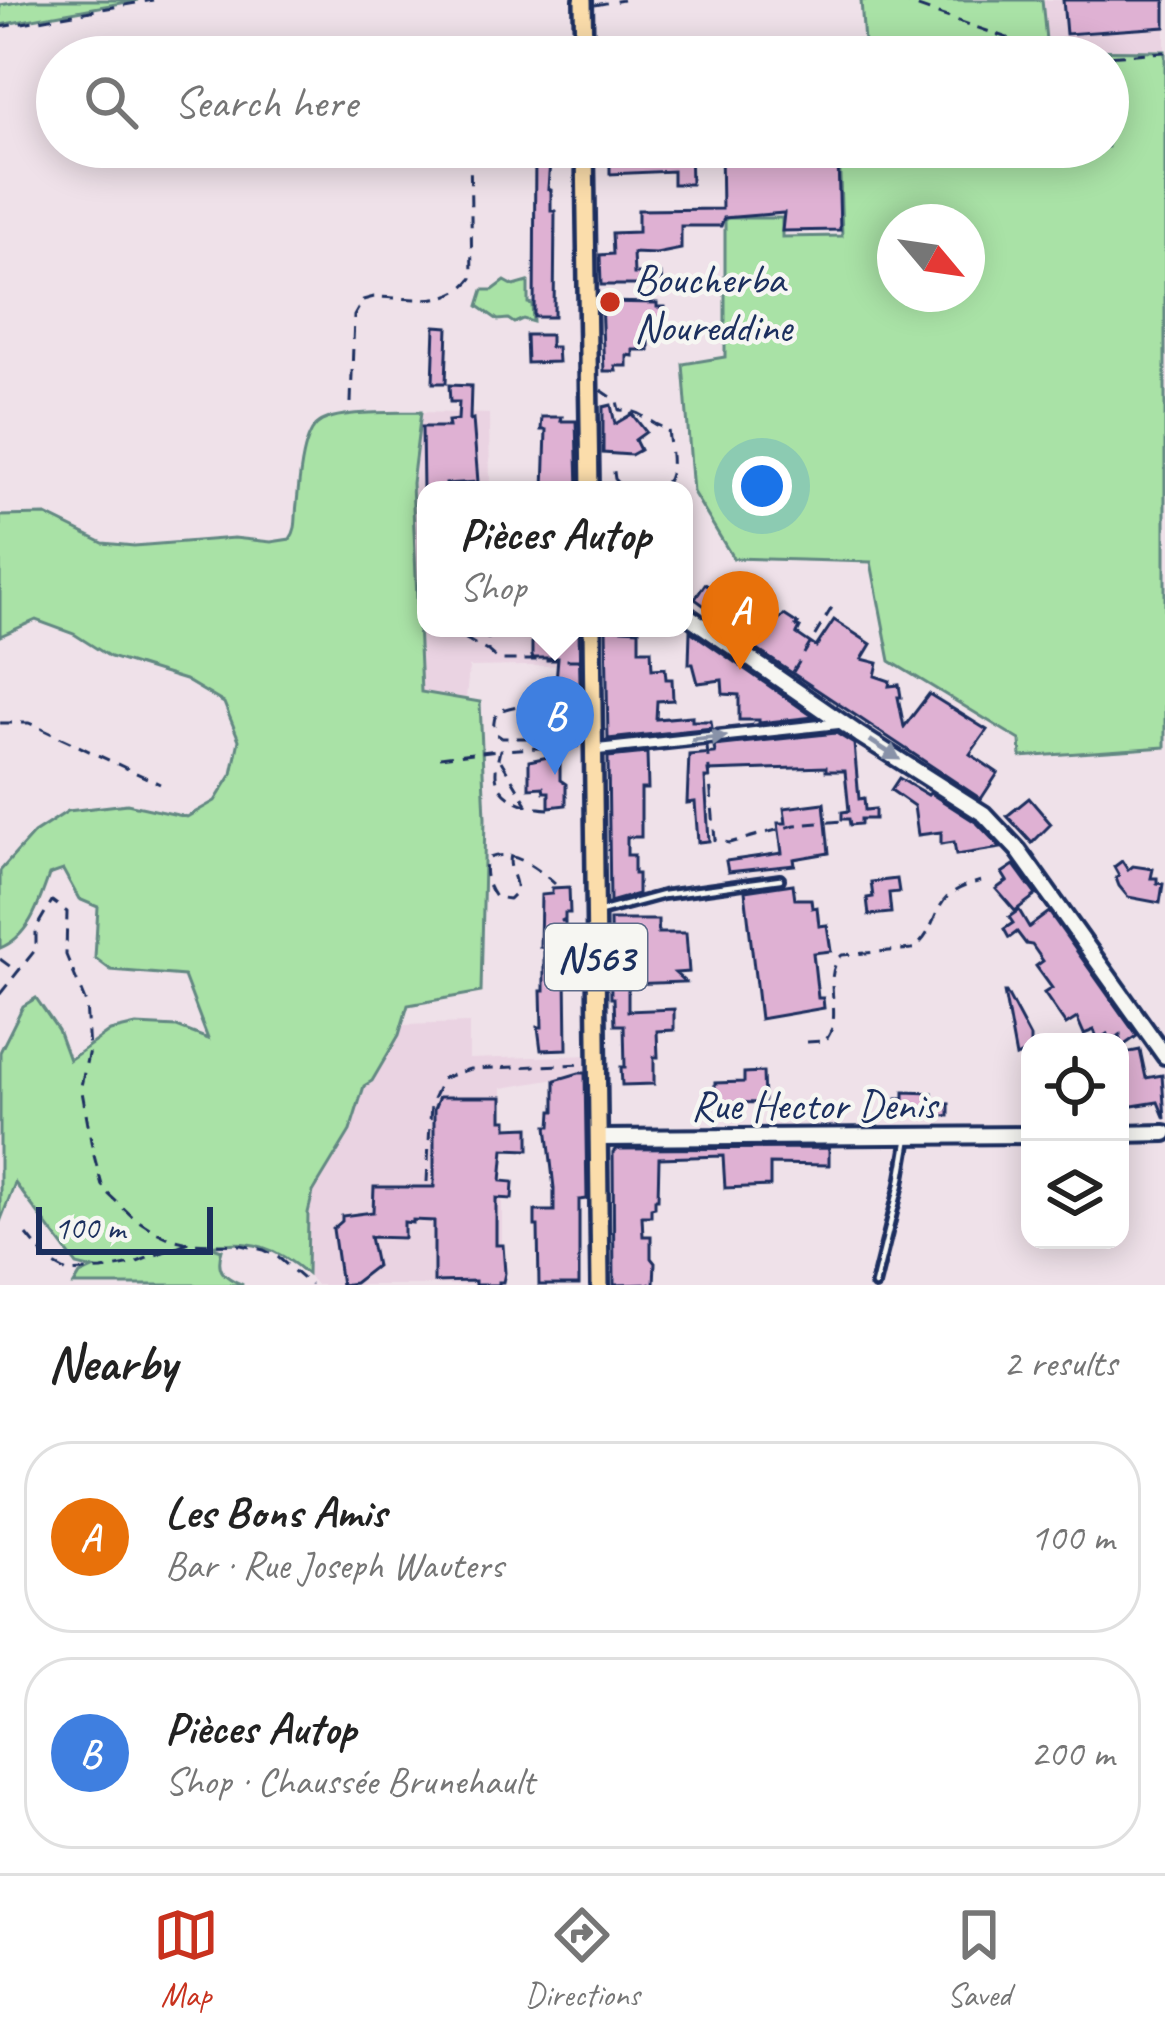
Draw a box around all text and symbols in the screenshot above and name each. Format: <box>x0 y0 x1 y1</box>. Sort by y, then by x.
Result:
search box <box>36 36 1129 168</box>
icon: search <box>78 69 144 135</box>
text: Search here <box>174 74 357 131</box>
north arrow <box>877 204 985 312</box>
place label: Boucherba Noureddine <box>634 253 794 354</box>
marker: Boucherba Noureddine <box>597 289 623 315</box>
your location <box>732 456 792 516</box>
popup <box>417 481 693 637</box>
text: Pièces Autop <box>460 506 650 563</box>
text: Shop <box>460 563 526 612</box>
pin: A <box>701 571 779 670</box>
pin: B <box>516 676 594 775</box>
one-way arrow <box>691 728 728 747</box>
one-way arrow <box>868 739 901 761</box>
road number: N563 <box>545 924 647 990</box>
map controls <box>1021 1033 1129 1249</box>
button: locate <box>1021 1033 1129 1141</box>
street label: Rue Hector Denis <box>691 1079 941 1132</box>
button: layers <box>1021 1141 1129 1249</box>
scale bar <box>36 1201 213 1254</box>
text: 100 m <box>54 1207 125 1249</box>
text: Nearby <box>48 1331 176 1395</box>
text: 2 results <box>1003 1339 1117 1388</box>
text: Les Bons Amis <box>165 1484 386 1541</box>
text: A <box>80 1513 100 1562</box>
text: 100 m <box>1030 1513 1114 1562</box>
text: Bar · Rue Joseph Wauters <box>165 1541 503 1590</box>
text: Pièces Autop <box>165 1700 356 1757</box>
text: B <box>80 1729 100 1778</box>
text: 200 m <box>1030 1729 1114 1778</box>
text: Shop · Chaussée Brunehault <box>165 1757 535 1806</box>
tab: Map <box>153 1902 219 2016</box>
tab: Directions <box>525 1902 640 2016</box>
tab: Saved <box>946 1902 1012 2016</box>

